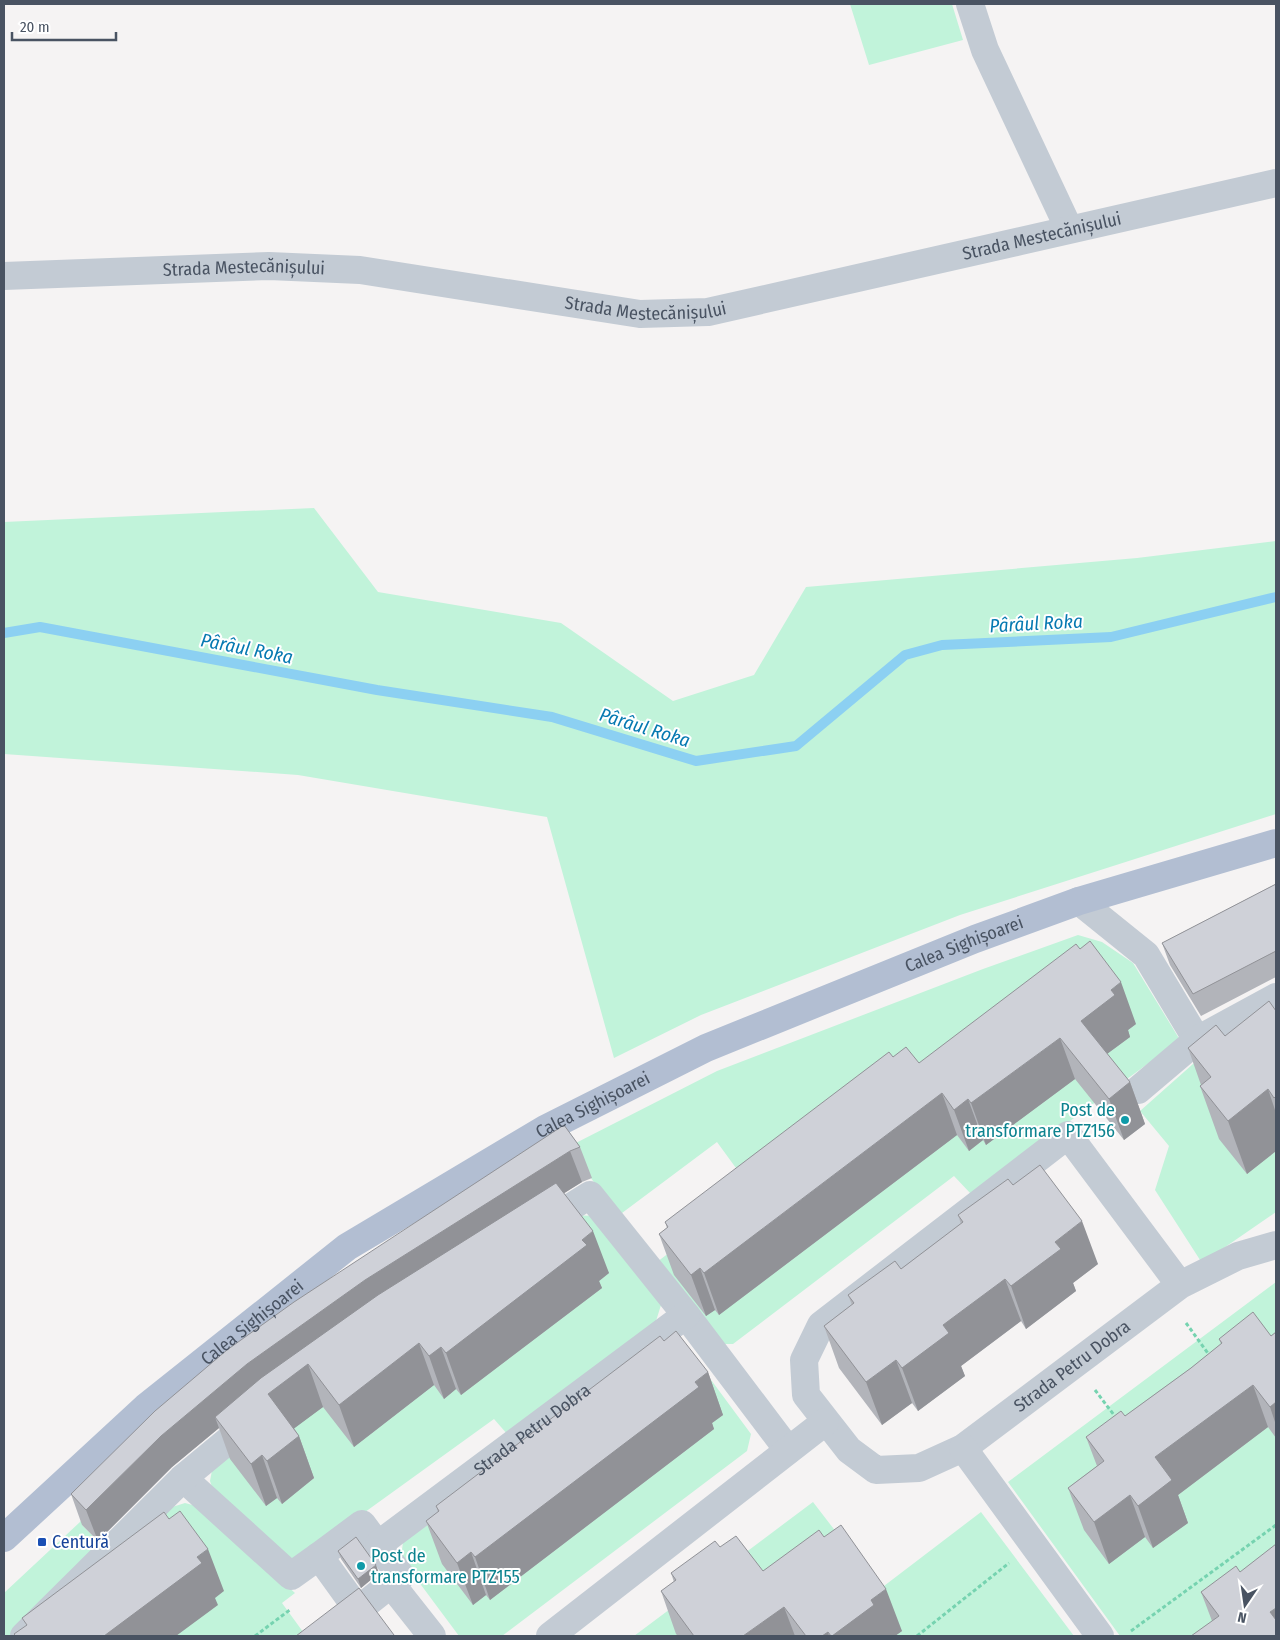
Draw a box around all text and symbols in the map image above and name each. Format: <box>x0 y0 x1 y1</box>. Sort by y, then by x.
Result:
scale bar <box>12 10 116 42</box>
text: 20 m <box>20 18 50 36</box>
street label: Strada Mestecănișului <box>960 208 1123 265</box>
street label: Strada Mestecănișului <box>162 255 325 281</box>
street label: Strada Mestecănișului <box>563 291 728 325</box>
water label: Pârâul Roka <box>989 610 1083 637</box>
water label: Pârâul Roka <box>199 628 295 669</box>
water label: Pârâul Roka <box>597 703 693 752</box>
street label: Calea Sighișoarei <box>902 911 1026 977</box>
street label: Calea Sighișoarei <box>531 1067 654 1143</box>
place label: Post de transformare PTZ156 <box>965 1099 1115 1142</box>
marker: Post de transformare PTZ156 <box>1119 1114 1131 1126</box>
street label: Calea Sighișoarei <box>196 1275 308 1370</box>
street label: Strada Petru Dobra <box>1010 1315 1135 1417</box>
street label: Strada Petru Dobra <box>469 1379 595 1480</box>
place label: Centură <box>52 1531 109 1553</box>
marker: Centură <box>36 1536 48 1548</box>
place label: Post de transformare PTZ155 <box>371 1545 520 1588</box>
marker: Post de transformare PTZ155 <box>355 1560 367 1572</box>
north arrow <box>1220 1580 1270 1630</box>
text: N <box>1236 1608 1248 1626</box>

